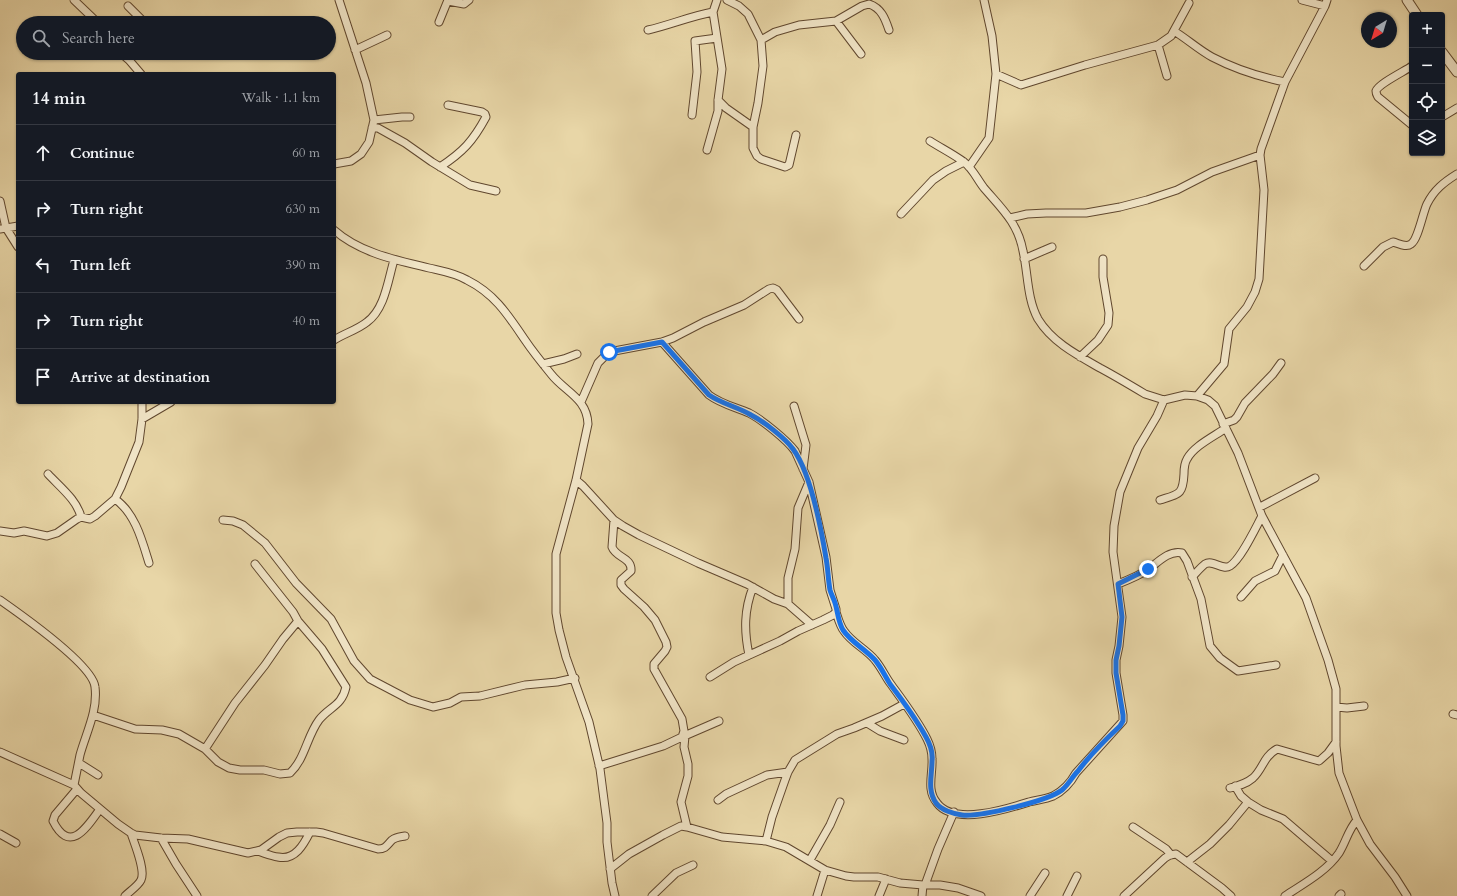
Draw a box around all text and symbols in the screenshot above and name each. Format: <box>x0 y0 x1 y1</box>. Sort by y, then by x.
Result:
north arrow <box>1361 12 1397 48</box>
map controls <box>1409 12 1445 156</box>
button: + <box>1409 12 1445 48</box>
search box <box>16 16 336 60</box>
icon: search <box>30 27 52 49</box>
text: Search here <box>62 28 135 48</box>
button: − <box>1409 48 1445 84</box>
button: locate <box>1409 84 1445 120</box>
text: 14 min <box>32 87 86 110</box>
text: Walk · 1.1 km <box>241 89 320 107</box>
button: layers <box>1409 120 1445 156</box>
icon: ahead <box>32 142 54 164</box>
text: Continue <box>70 143 135 163</box>
text: 60 m <box>292 144 320 162</box>
icon: right <box>32 198 54 220</box>
text: Turn right <box>70 199 143 219</box>
text: 630 m <box>286 200 320 218</box>
icon: left <box>32 254 54 276</box>
text: Turn left <box>70 255 131 275</box>
text: 390 m <box>286 256 320 274</box>
icon: right <box>32 310 54 332</box>
text: Turn right <box>70 311 143 331</box>
text: 40 m <box>292 312 320 330</box>
route start <box>600 343 618 361</box>
icon: arrive <box>32 366 54 388</box>
text: Arrive at destination <box>70 367 210 387</box>
route end <box>1139 560 1157 578</box>

